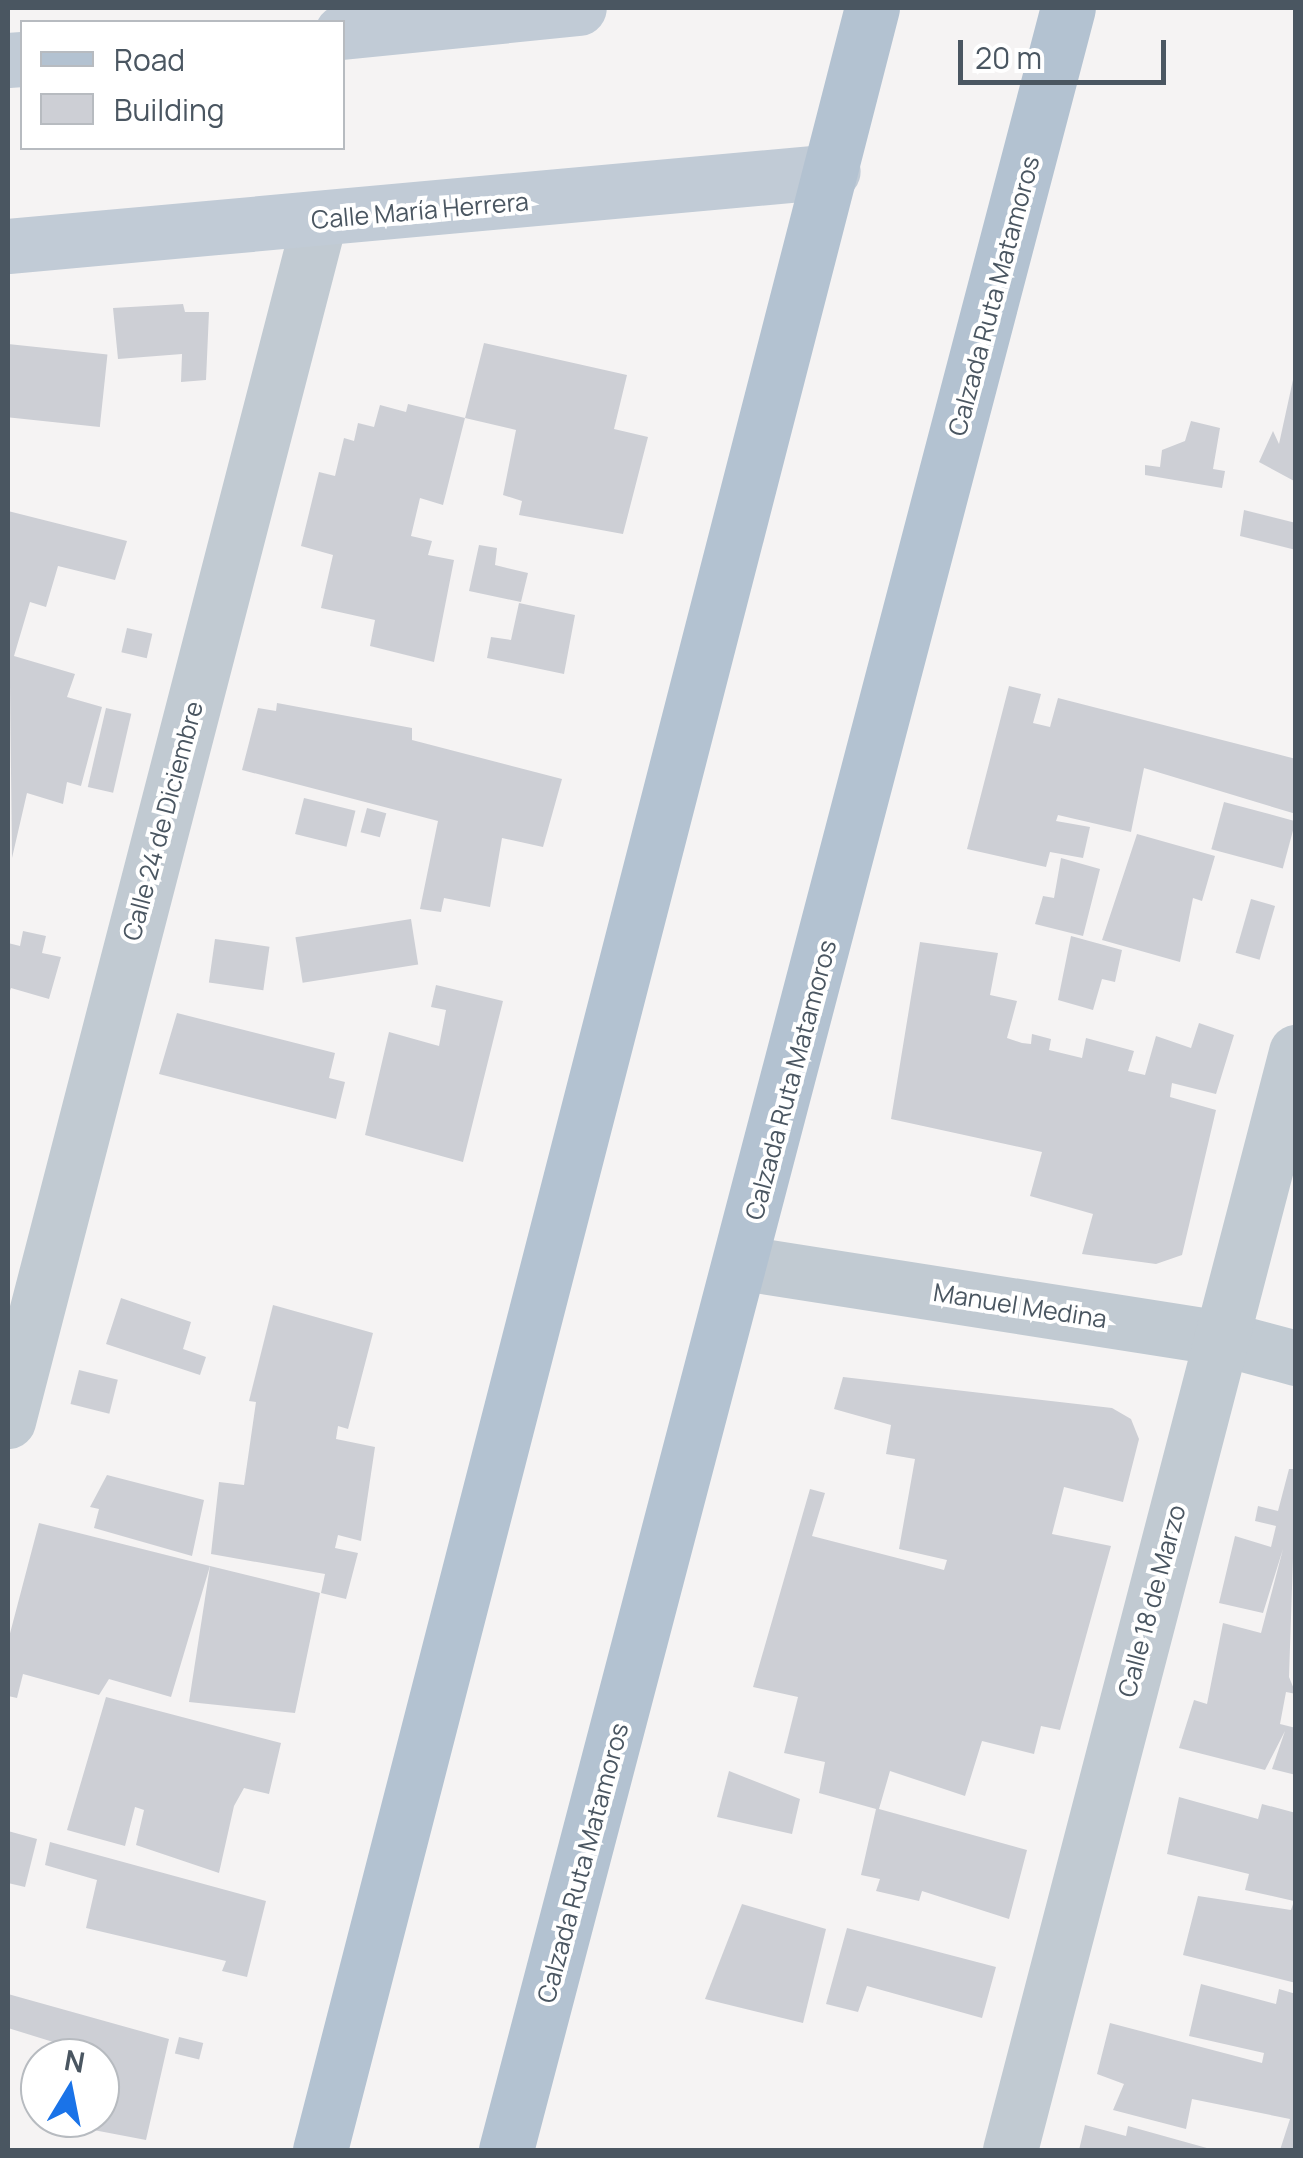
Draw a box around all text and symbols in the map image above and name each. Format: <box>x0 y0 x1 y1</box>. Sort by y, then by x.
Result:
legend <box>20 20 345 150</box>
scale bar <box>963 20 1170 82</box>
text: 20 m <box>975 37 1042 78</box>
text: Road <box>114 39 185 80</box>
text: Building <box>114 89 225 130</box>
street label: Calzada Ruta Matamoros <box>942 153 1046 439</box>
street label: Calle María Herrera <box>310 187 530 235</box>
street label: Calle 24 de Diciembre <box>117 698 209 944</box>
street label: Calzada Ruta Matamoros <box>739 937 843 1223</box>
street label: Manuel Medina <box>931 1277 1109 1335</box>
street label: Calle 18 de Marzo <box>1112 1502 1192 1700</box>
street label: Calzada Ruta Matamoros <box>531 1720 635 2006</box>
north arrow <box>20 2038 120 2138</box>
text: N <box>62 2040 88 2081</box>

